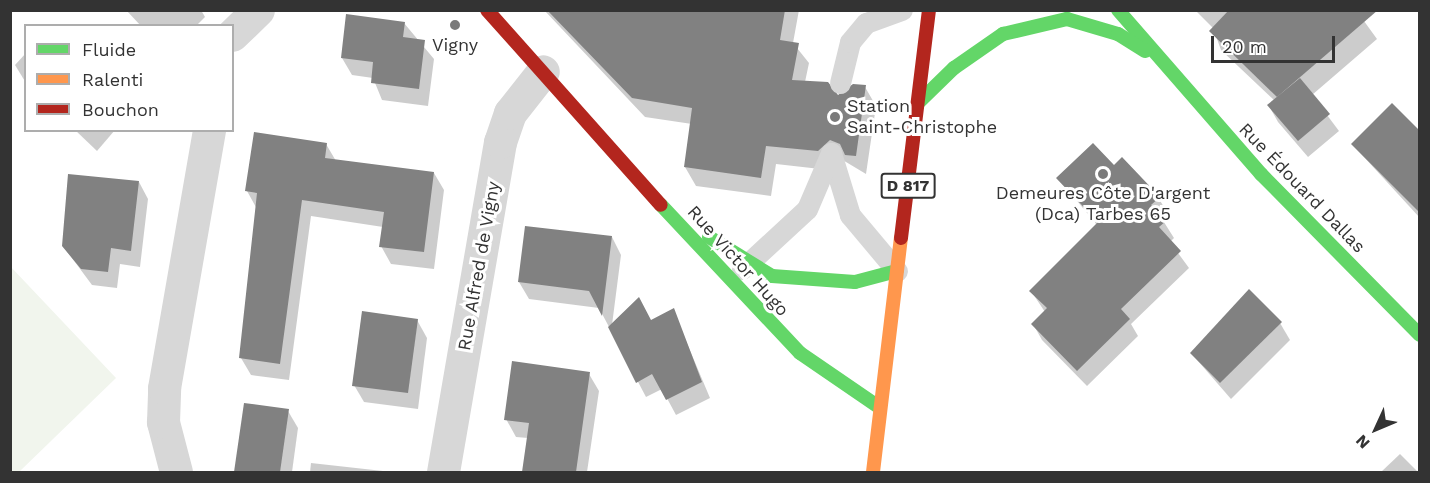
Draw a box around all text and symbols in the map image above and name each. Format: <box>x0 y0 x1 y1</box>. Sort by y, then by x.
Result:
marker: Vigny <box>448 18 462 32</box>
legend <box>24 24 234 132</box>
scale bar <box>1214 24 1338 62</box>
place label: Vigny <box>432 34 478 56</box>
text: 20 m <box>1222 36 1267 57</box>
text: Fluide <box>82 39 136 60</box>
text: Ralenti <box>82 69 143 90</box>
place label: Station Saint-Christophe <box>847 96 997 138</box>
text: Bouchon <box>82 99 159 120</box>
marker: Station Saint-Christophe <box>828 110 842 124</box>
street label: Rue Édouard Dallas <box>1234 119 1370 257</box>
marker: Demeures Côte D'argent (Dca) Tarbes 65 <box>1096 167 1110 181</box>
road number: D 817 <box>880 173 936 199</box>
street label: Rue Alfred de Vigny <box>453 179 505 353</box>
place label: Demeures Côte D'argent (Dca) Tarbes 65 <box>996 183 1210 226</box>
street label: Rue Victor Hugo <box>682 201 794 321</box>
north arrow <box>1346 399 1406 459</box>
text: N <box>1352 431 1374 453</box>

